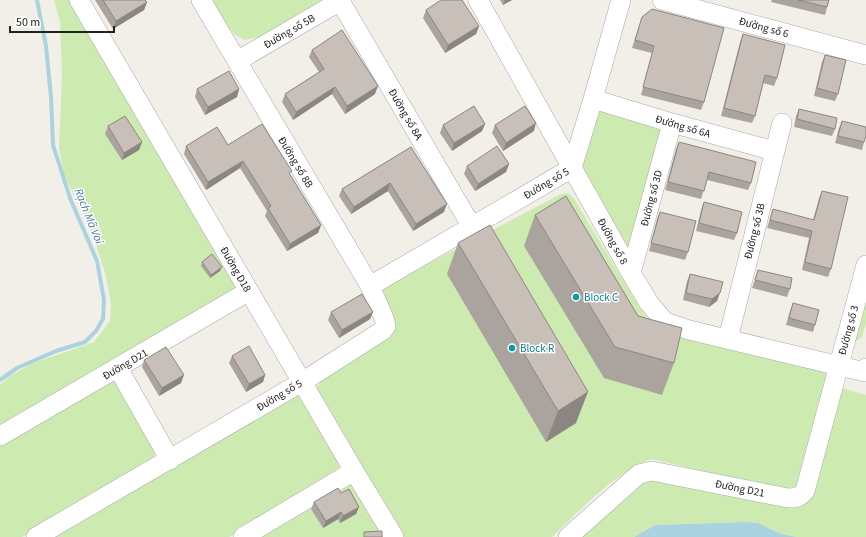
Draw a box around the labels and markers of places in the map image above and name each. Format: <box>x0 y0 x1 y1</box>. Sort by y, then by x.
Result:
place label: Block C <box>584 290 618 305</box>
marker: Block C <box>571 292 581 302</box>
place label: Block R <box>520 341 554 356</box>
marker: Block R <box>507 343 517 353</box>

